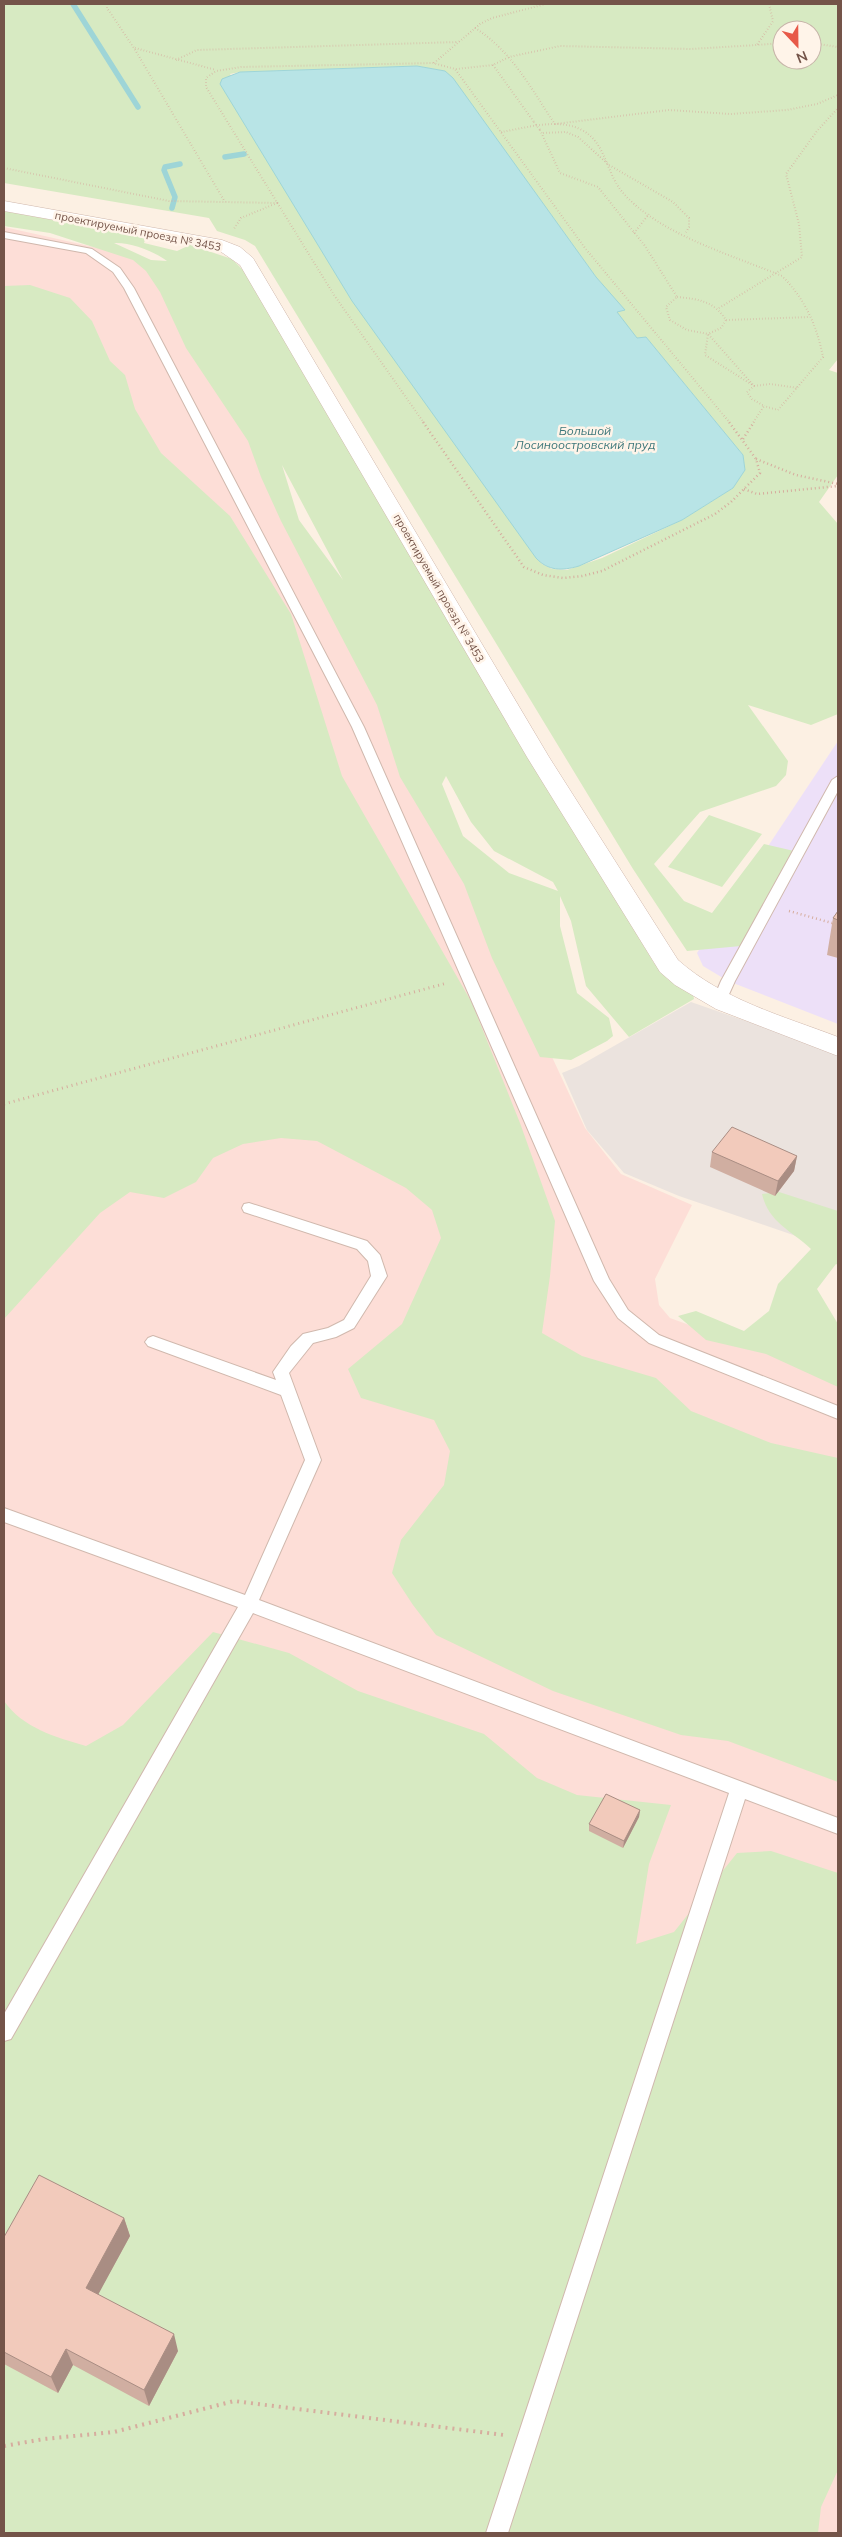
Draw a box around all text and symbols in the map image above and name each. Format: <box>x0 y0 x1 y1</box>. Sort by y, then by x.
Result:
north arrow <box>772 20 822 70</box>
text: N <box>794 47 810 67</box>
street label: проектируемый проезд № 3453 <box>54 208 222 254</box>
water label: Большой Лосиноостровский пруд <box>514 423 655 452</box>
street label: проектируемый проезд № 3453 <box>391 511 487 665</box>

